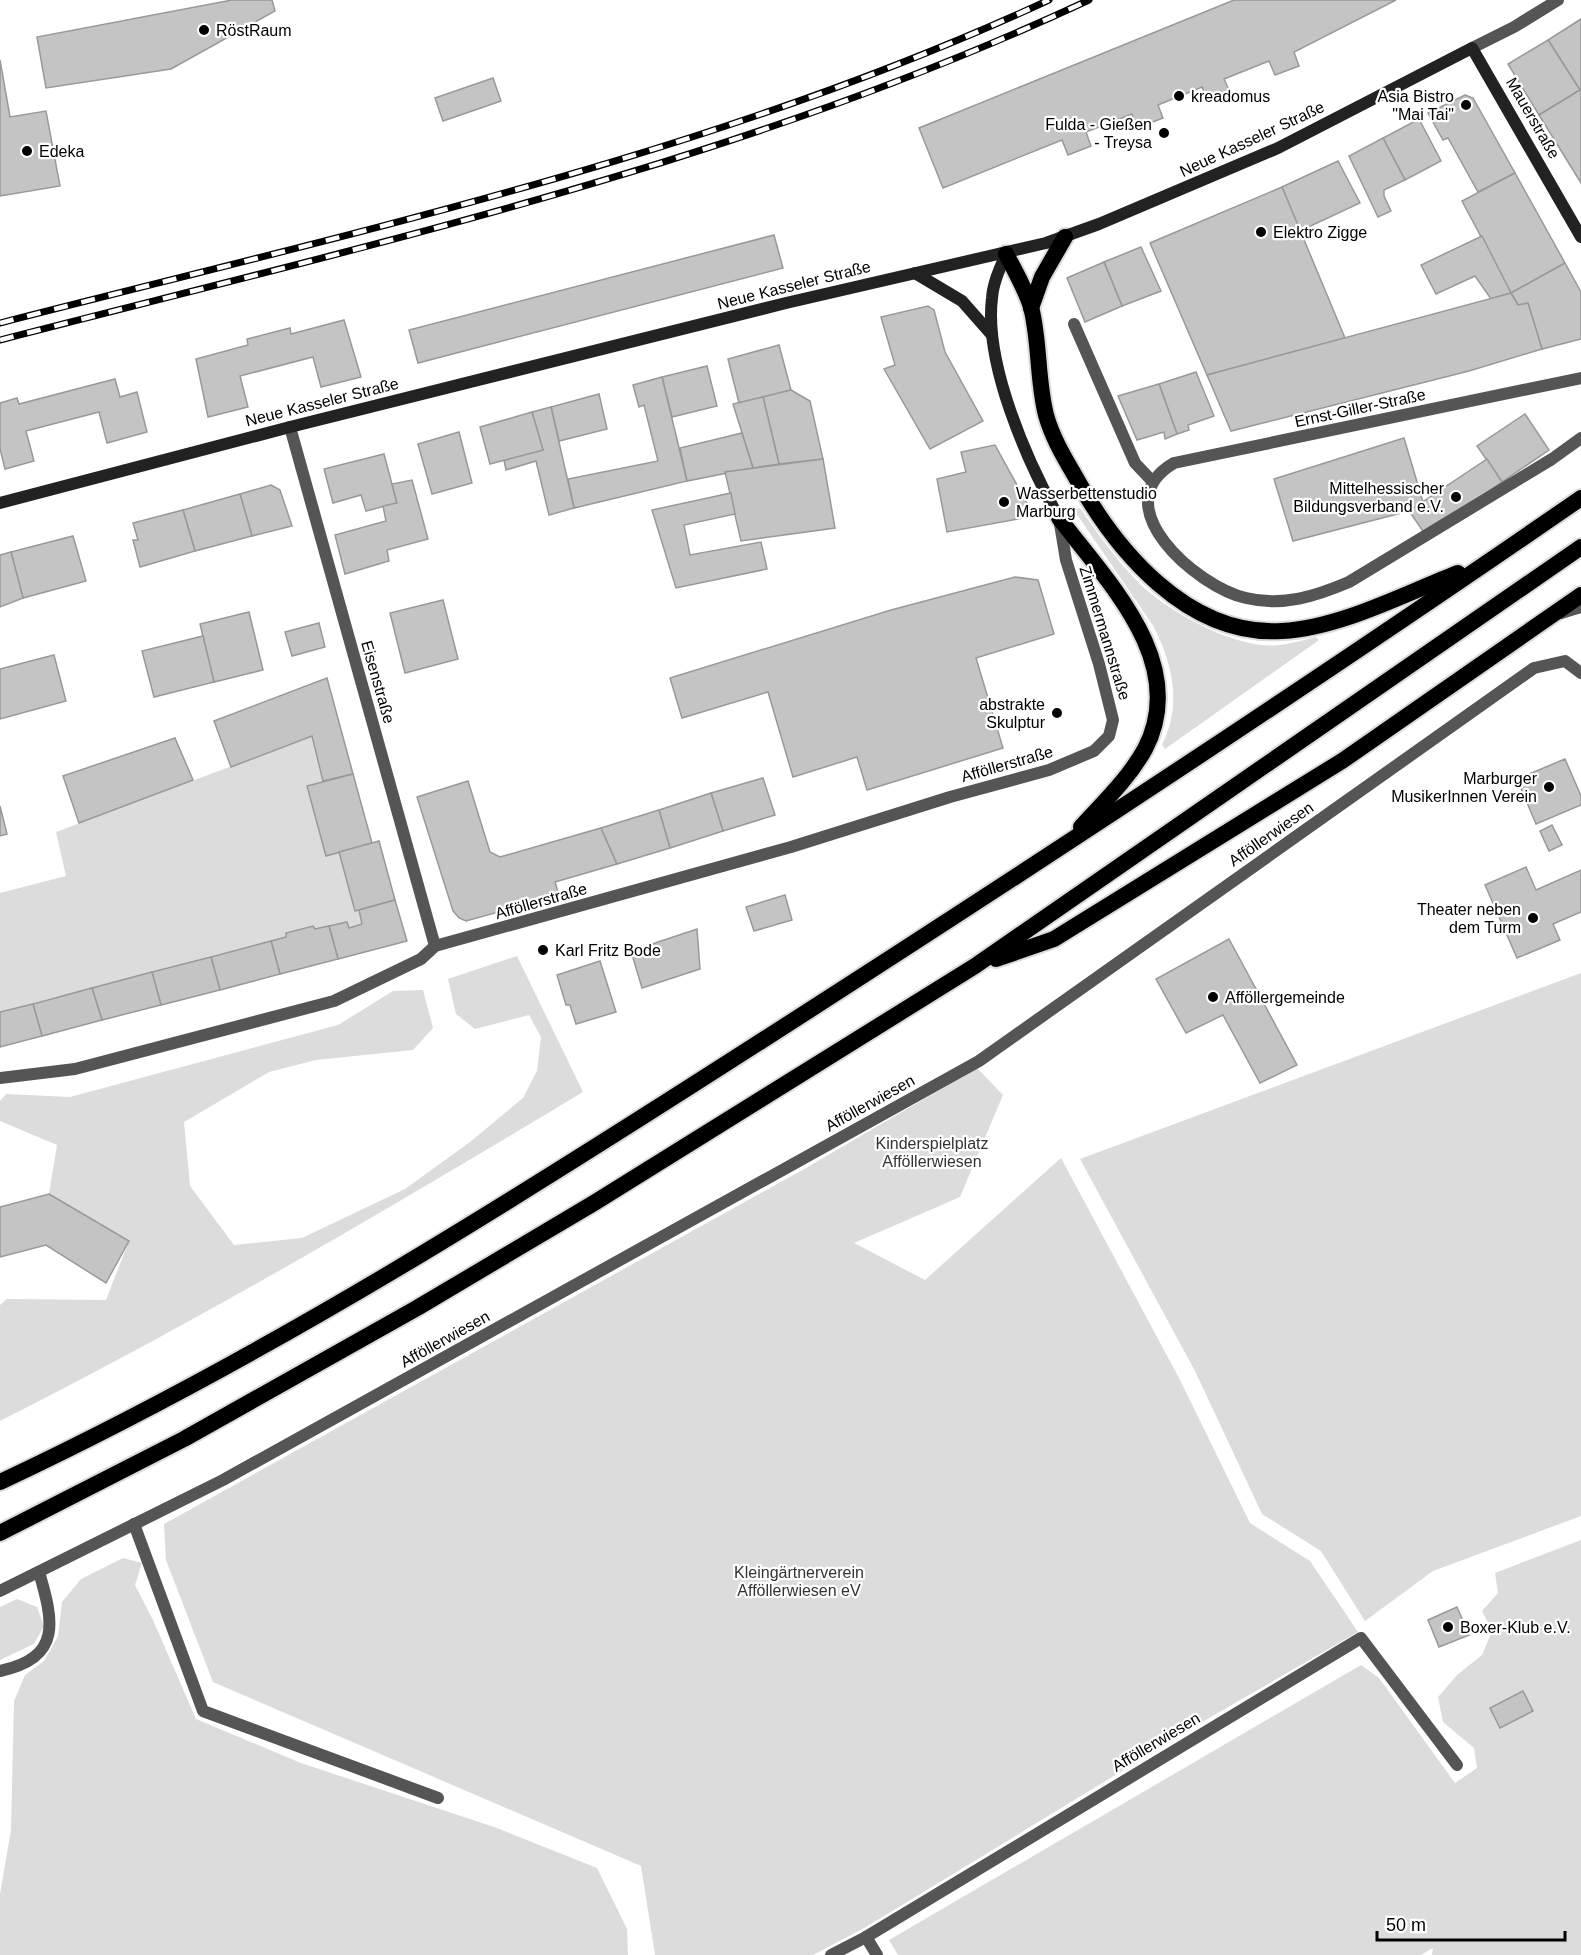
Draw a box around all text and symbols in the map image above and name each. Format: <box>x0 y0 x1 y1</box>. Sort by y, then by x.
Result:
place label: RöstRaum <box>216 22 292 39</box>
marker: RöstRaum <box>197 23 211 37</box>
street label: Mauerstraße <box>1503 74 1563 162</box>
place label: kreadomus <box>1191 88 1270 105</box>
place label: Asia Bistro "Mai Tai" <box>1378 88 1454 123</box>
marker: kreadomus <box>1172 89 1186 103</box>
street label: Neue Kasseler Straße <box>1177 98 1327 180</box>
marker: Asia Bistro "Mai Tai" <box>1459 98 1473 112</box>
place label: Fulda - Gießen - Treysa <box>1045 116 1152 151</box>
marker: Fulda - Gießen - Treysa <box>1157 126 1171 140</box>
place label: Edeka <box>39 143 84 160</box>
marker: Edeka <box>20 144 34 158</box>
place label: Elektro Zigge <box>1273 224 1367 241</box>
marker: Elektro Zigge <box>1254 225 1268 239</box>
street label: Neue Kasseler Straße <box>716 258 873 312</box>
street label: Neue Kasseler Straße <box>244 375 401 429</box>
street label: Ernst-Giller-Straße <box>1293 386 1427 430</box>
place label: Mittelhessischer Bildungsverband e.V. <box>1293 480 1445 515</box>
place label: Wasserbettenstudio Marburg <box>1016 485 1157 520</box>
marker: Mittelhessischer Bildungsverband e.V. <box>1449 490 1463 504</box>
marker: Wasserbettenstudio Marburg <box>997 495 1011 509</box>
street label: Zimmermannstraße <box>1076 564 1134 702</box>
street label: Eisenstraße <box>358 639 398 725</box>
place label: abstrakte Skulptur <box>979 696 1046 731</box>
marker: abstrakte Skulptur <box>1050 706 1064 720</box>
street label: Afföllerstraße <box>959 743 1055 785</box>
place label: Marburger MusikerInnen Verein <box>1391 770 1538 805</box>
marker: Marburger MusikerInnen Verein <box>1542 780 1556 794</box>
street label: Afföllerwiesen <box>1225 799 1317 869</box>
street label: Afföllerstraße <box>493 880 589 922</box>
place label: Theater neben dem Turm <box>1417 901 1521 936</box>
marker: Theater neben dem Turm <box>1526 911 1540 925</box>
place label: Karl Fritz Bode <box>555 942 661 959</box>
marker: Karl Fritz Bode <box>536 943 550 957</box>
place label: Afföllergemeinde <box>1225 989 1345 1006</box>
marker: Afföllergemeinde <box>1206 990 1220 1004</box>
street label: Afföllerwiesen <box>822 1071 918 1135</box>
park label: Kinderspielplatz Afföllerwiesen <box>876 1135 988 1170</box>
street label: Afföllerwiesen <box>397 1307 493 1371</box>
park label: Kleingärtnerverein Afföllerwiesen eV <box>734 1564 864 1599</box>
place label: Boxer-Klub e.V. <box>1460 1619 1571 1636</box>
marker: Boxer-Klub e.V. <box>1441 1620 1455 1634</box>
street label: Afföllerwiesen <box>1109 1709 1203 1775</box>
scale bar <box>1377 1904 1564 1942</box>
text: 50 m <box>1386 1915 1426 1935</box>

